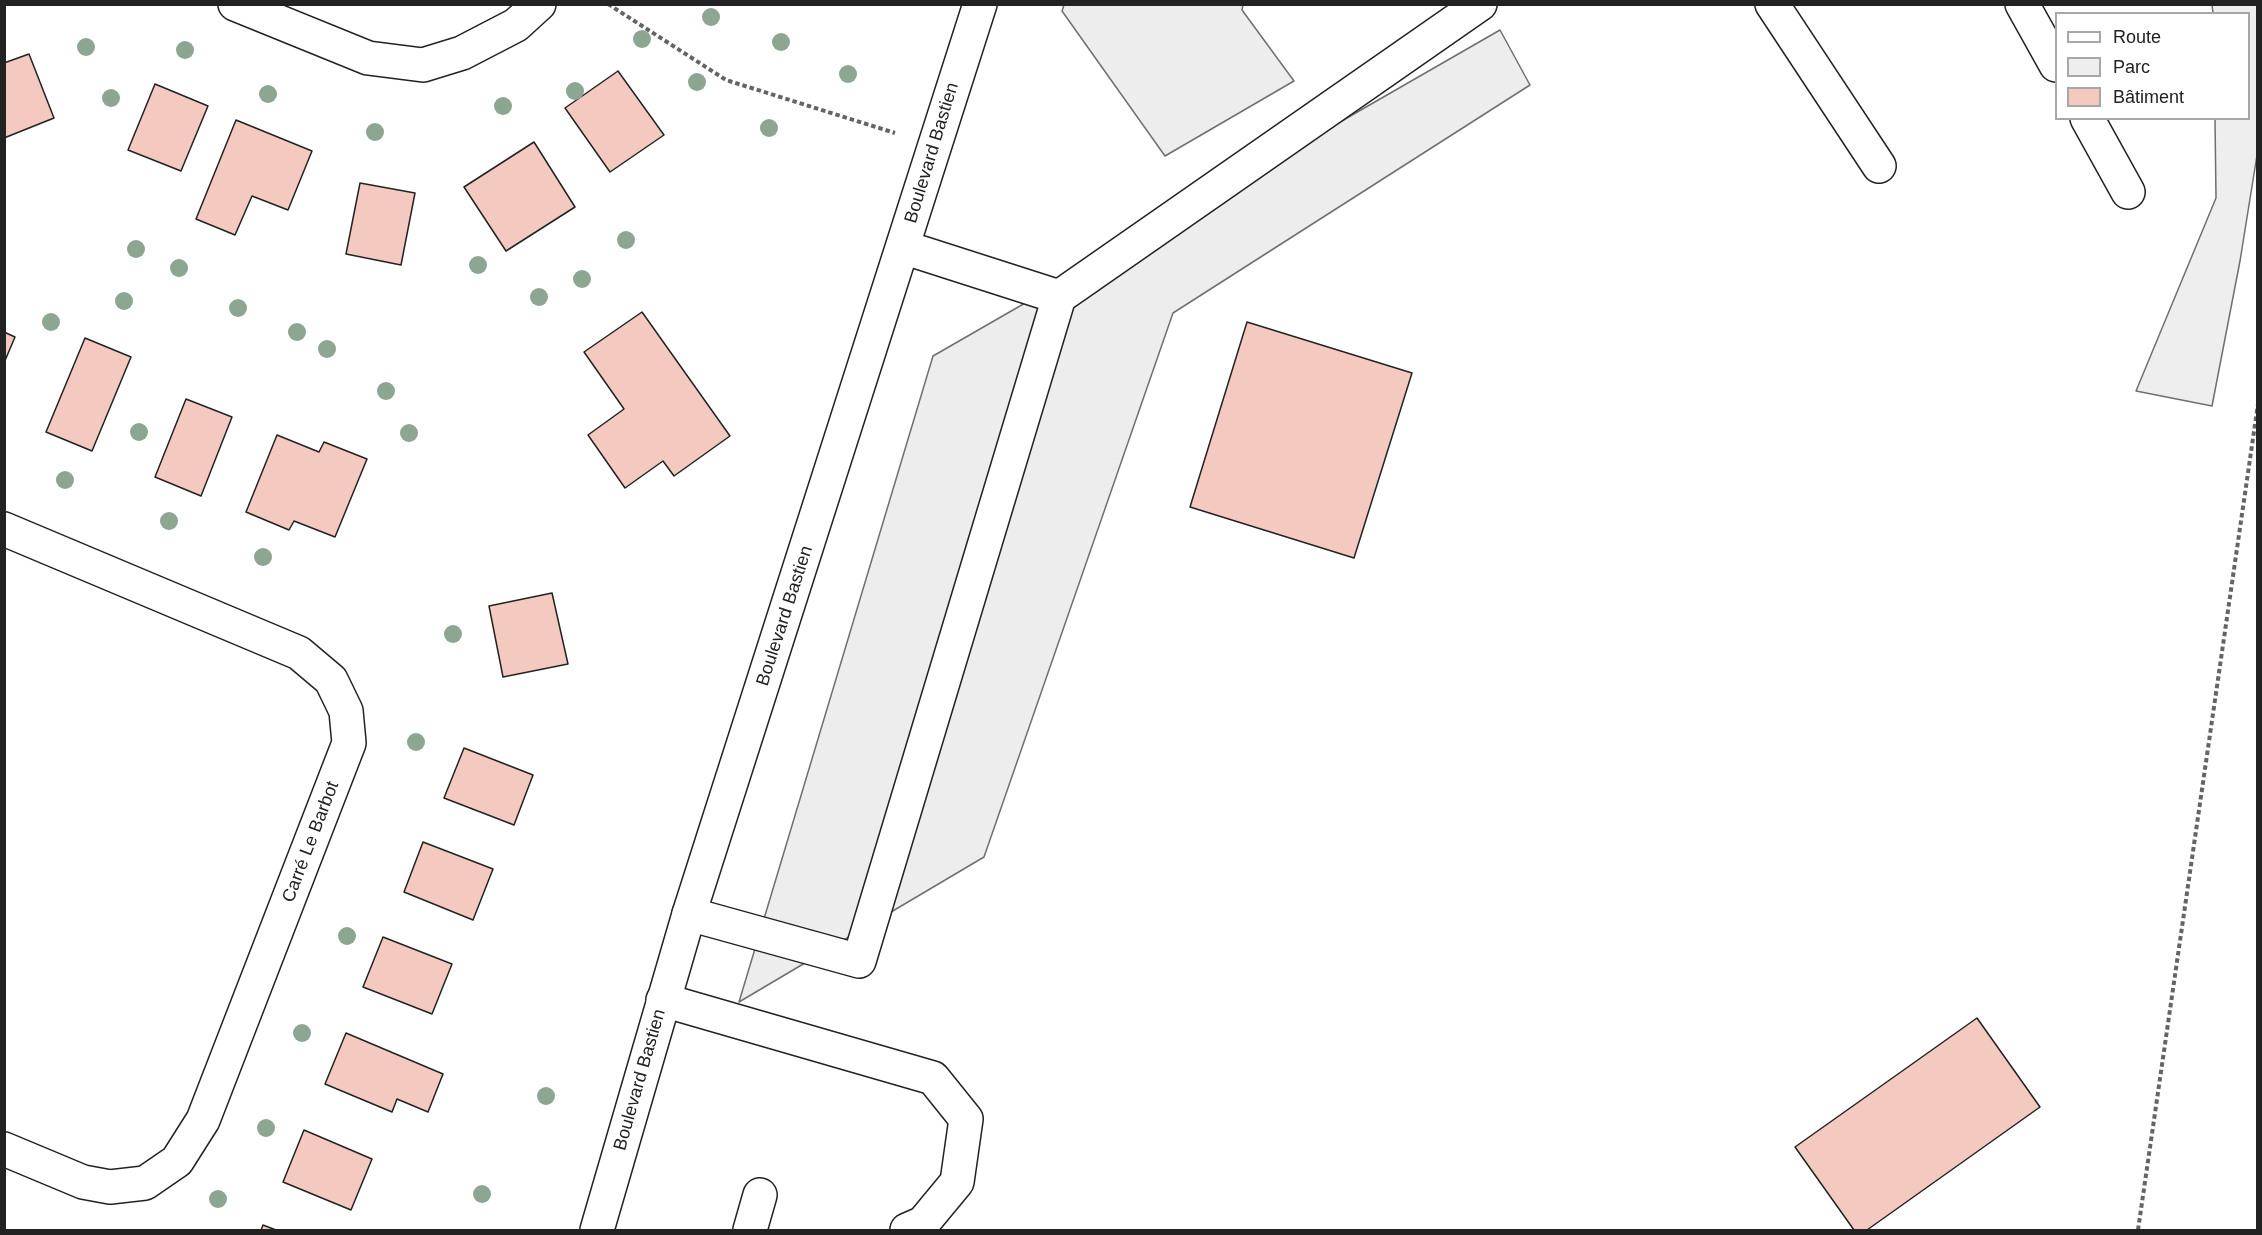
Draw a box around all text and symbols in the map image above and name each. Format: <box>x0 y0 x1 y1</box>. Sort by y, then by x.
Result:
legend <box>2055 12 2250 120</box>
text: Route <box>2113 27 2161 47</box>
text: Parc <box>2113 57 2150 77</box>
street label: Boulevard Bastien <box>900 80 964 226</box>
text: Bâtiment <box>2113 87 2184 107</box>
street label: Boulevard Bastien <box>752 543 818 689</box>
street label: Carré Le Barbot <box>278 778 344 906</box>
street label: Boulevard Bastien <box>609 1007 671 1153</box>

